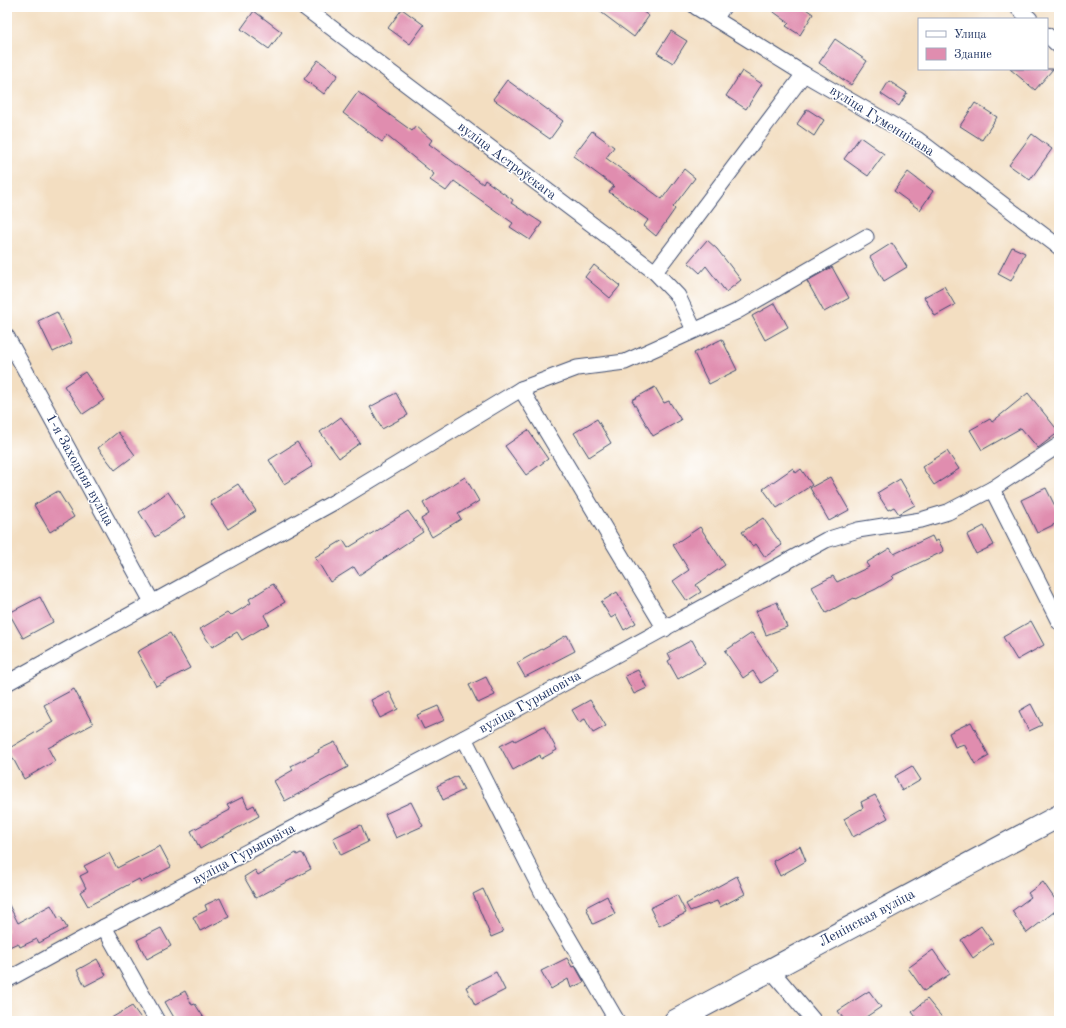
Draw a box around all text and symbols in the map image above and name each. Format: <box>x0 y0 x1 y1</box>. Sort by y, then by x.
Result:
legend <box>918 18 1048 70</box>
text: Улица <box>954 29 987 41</box>
text: Здание <box>954 49 992 61</box>
street label: вуліца Гуменнікава <box>827 83 937 159</box>
street label: вуліца Астроўскага <box>455 119 559 203</box>
street label: 1-я Заходняя вуліца <box>43 412 117 528</box>
street label: вуліца Гурыновіча <box>477 668 583 736</box>
street label: вуліца Гурыновіча <box>190 821 298 887</box>
street label: Ленінская вуліца <box>817 887 917 949</box>

